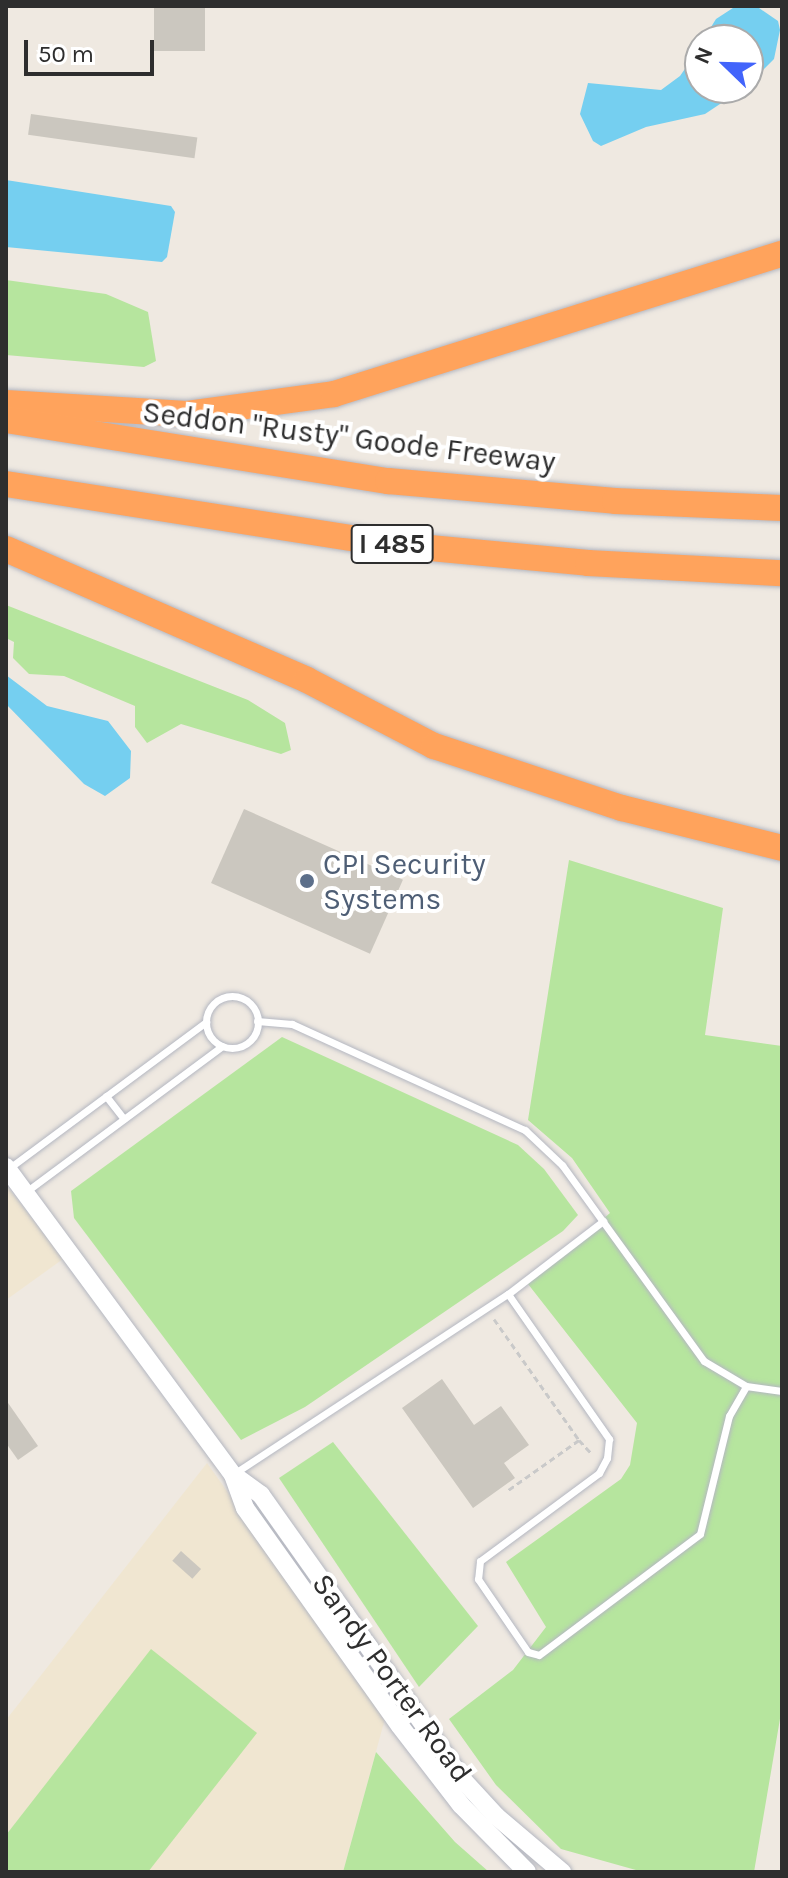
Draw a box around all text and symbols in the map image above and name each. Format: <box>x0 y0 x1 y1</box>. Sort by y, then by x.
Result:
scale bar <box>28 24 158 74</box>
north arrow <box>684 24 764 104</box>
text: 50 m <box>38 40 94 68</box>
text: N <box>689 43 719 68</box>
street label: Seddon "Rusty" Goode Freeway <box>141 394 557 480</box>
road number: I 485 <box>350 520 434 568</box>
place label: CPI Security Systems <box>323 846 486 916</box>
marker: CPI Security Systems <box>298 872 316 890</box>
street label: Sandy Porter Road <box>304 1567 480 1789</box>

